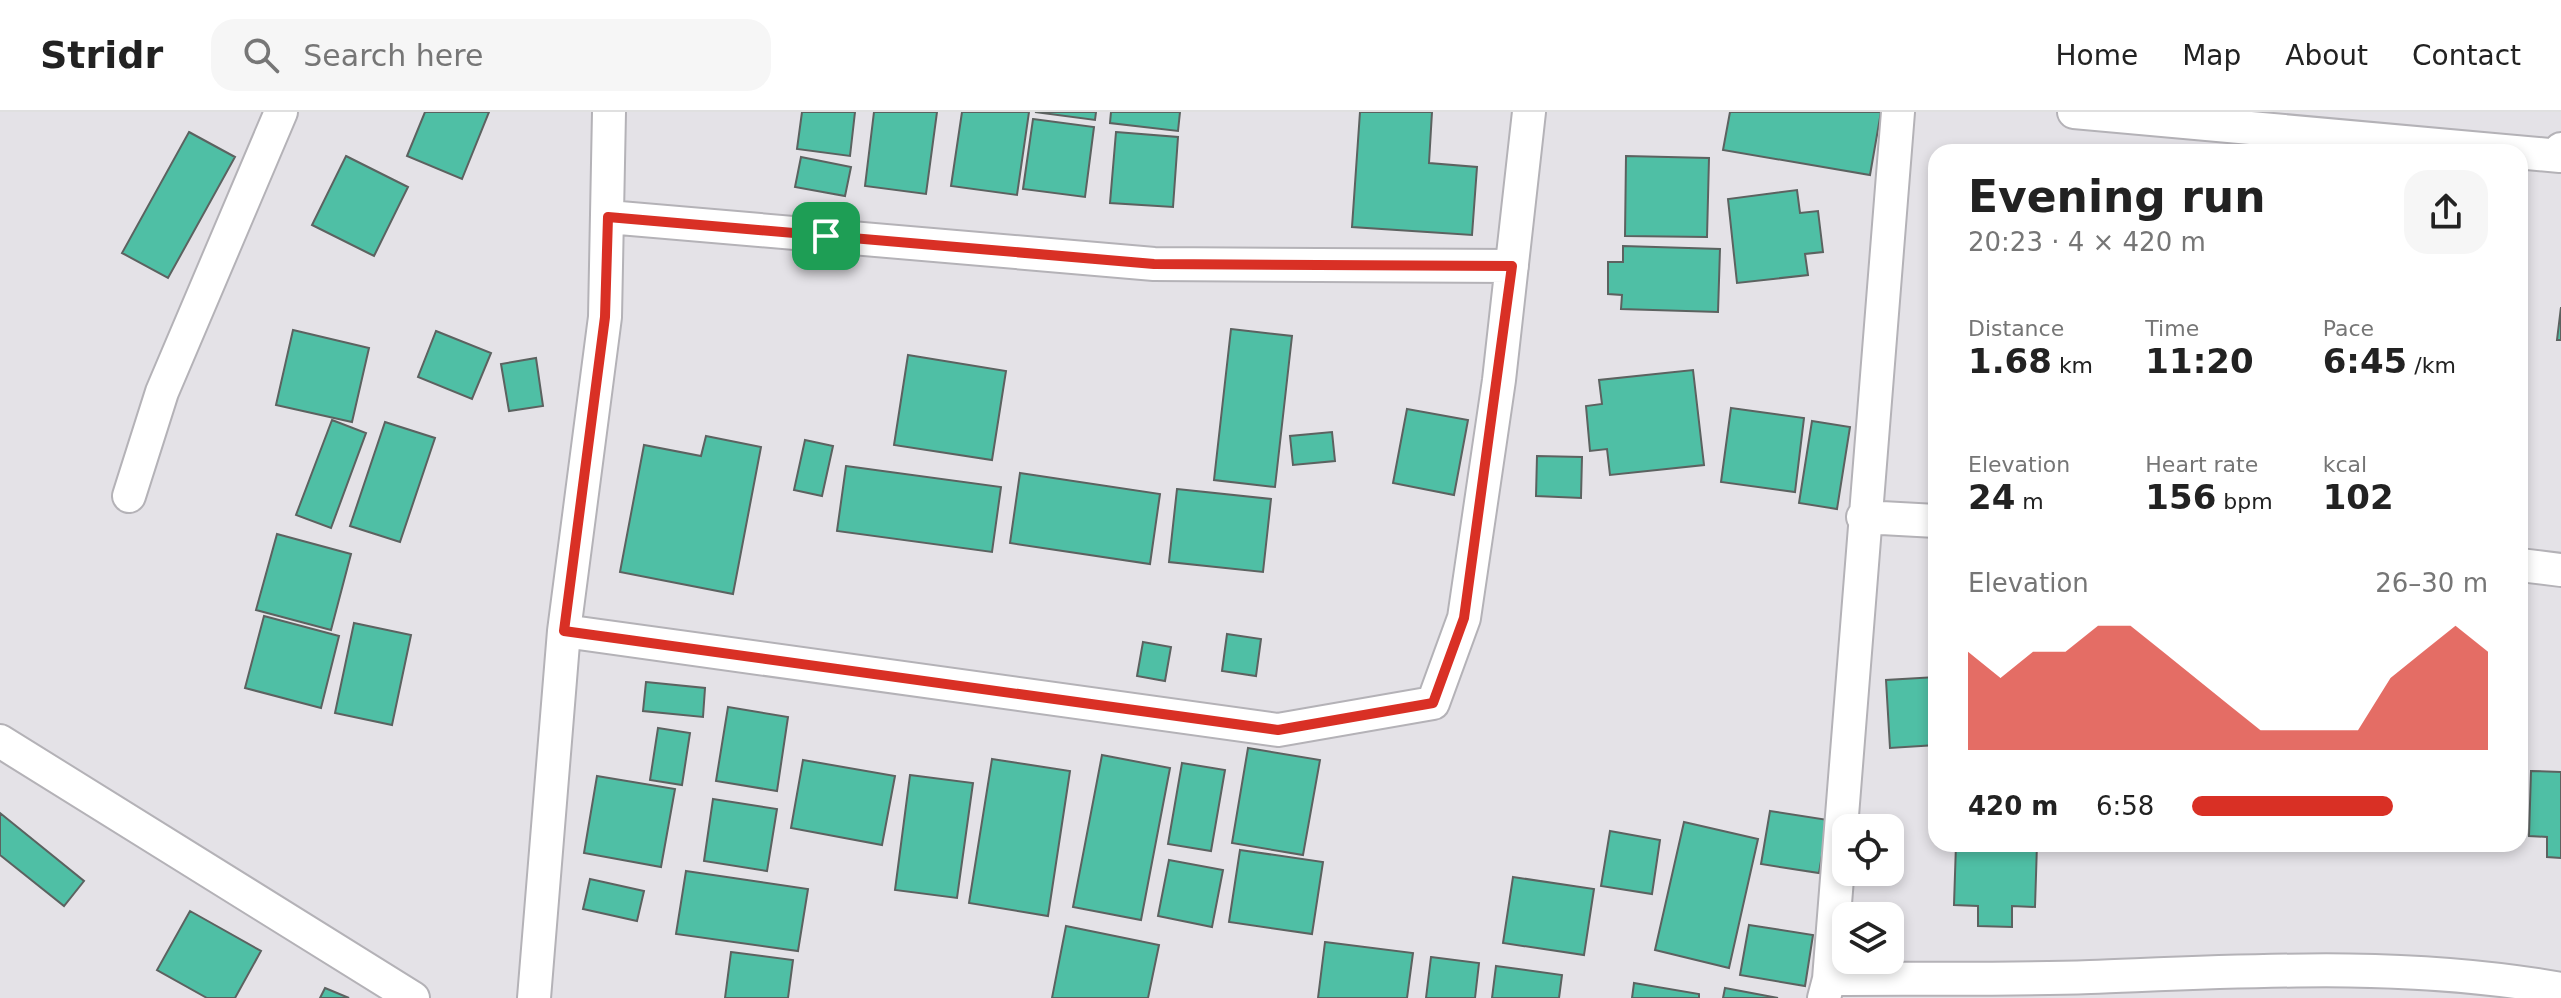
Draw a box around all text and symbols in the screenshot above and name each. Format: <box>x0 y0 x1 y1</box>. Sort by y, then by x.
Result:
search box <box>211 19 771 91</box>
text: Stridr <box>40 33 163 77</box>
icon: search <box>239 33 283 77</box>
text: Search here <box>303 38 483 73</box>
text: Home <box>2055 39 2138 72</box>
text: Map <box>2182 39 2241 72</box>
text: About <box>2285 39 2368 72</box>
text: Contact <box>2412 39 2521 72</box>
button: share <box>2404 170 2488 254</box>
text: Evening run <box>1968 171 2265 222</box>
pin <box>792 202 860 270</box>
icon: arrive <box>804 214 848 258</box>
text: 20:23 · 4 × 420 m <box>1968 227 2206 257</box>
text: Distance <box>1968 316 2064 341</box>
text: Time <box>2145 316 2199 341</box>
text: Pace <box>2323 316 2374 341</box>
text: 1.68 <box>1968 341 2052 381</box>
text: 11:20 <box>2145 341 2254 381</box>
text: 6:45 <box>2323 341 2407 381</box>
text: km <box>2052 353 2093 378</box>
text: /km <box>2407 353 2456 378</box>
text: Elevation <box>1968 452 2070 477</box>
text: Heart rate <box>2145 452 2258 477</box>
text: kcal <box>2323 452 2367 477</box>
text: 24 <box>1968 477 2015 517</box>
text: 156 <box>2145 477 2216 517</box>
text: 102 <box>2323 477 2394 517</box>
text: m <box>2015 489 2044 514</box>
text: bpm <box>2216 489 2273 514</box>
text: Elevation <box>1968 568 2089 598</box>
text: 26–30 m <box>2375 568 2488 598</box>
text: 420 m <box>1968 791 2058 821</box>
text: 6:58 <box>2096 791 2154 821</box>
map controls <box>1832 814 1904 974</box>
button: locate <box>1832 814 1904 886</box>
button: layers <box>1832 902 1904 974</box>

